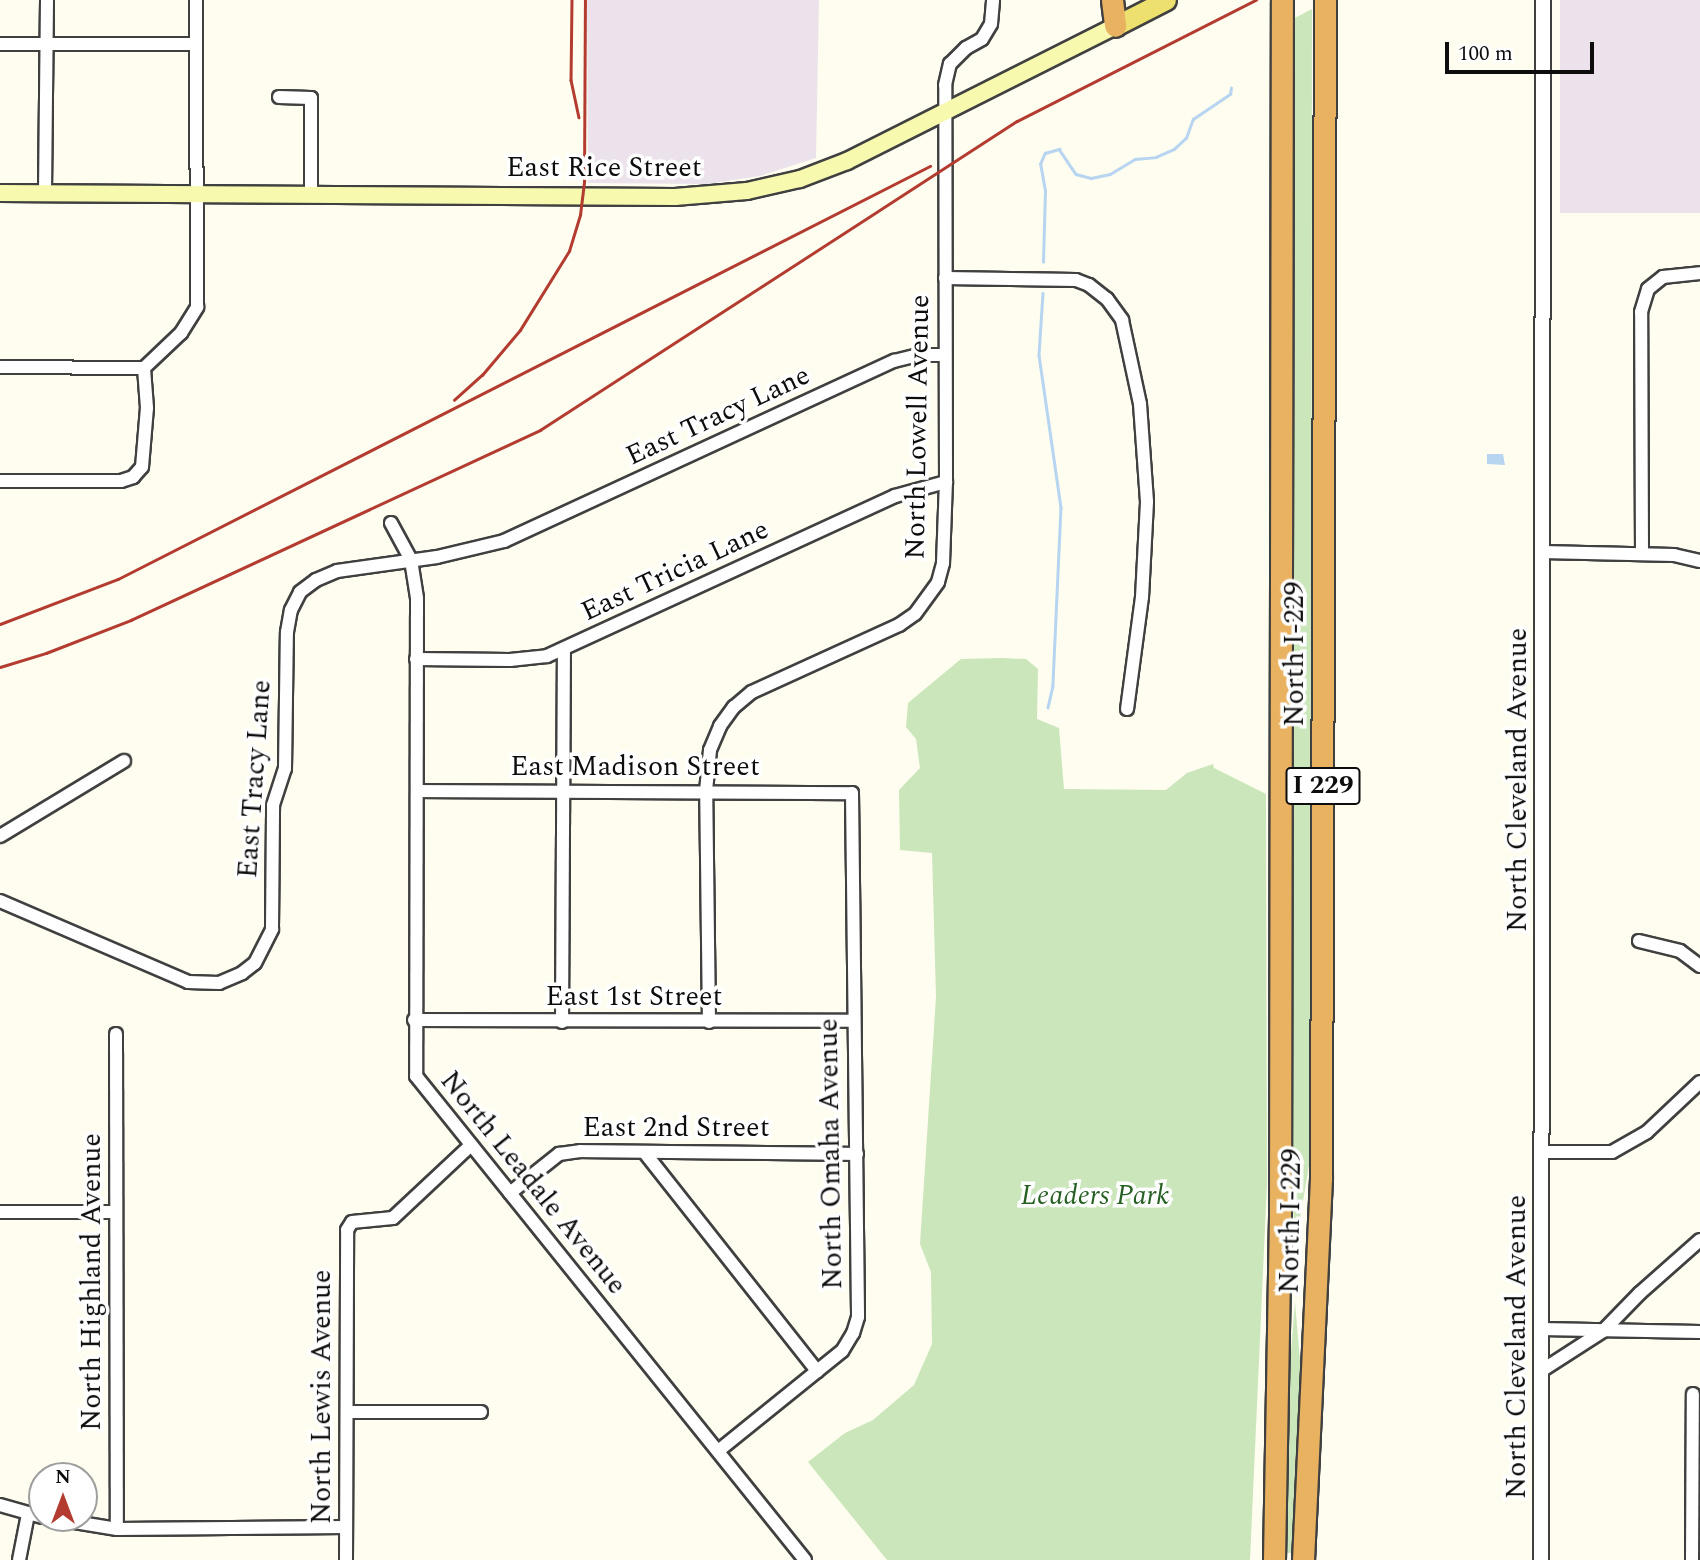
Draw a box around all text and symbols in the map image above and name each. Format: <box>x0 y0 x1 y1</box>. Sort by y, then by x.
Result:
scale bar <box>1448 28 1597 72</box>
text: 100 m <box>1458 38 1513 70</box>
street label: East Rice Street <box>506 151 702 185</box>
street label: North Lowell Avenue <box>899 294 937 560</box>
street label: East Tracy Lane <box>621 359 815 473</box>
street label: East Tricia Lane <box>576 513 774 629</box>
street label: North I-229 <box>1278 581 1312 727</box>
street label: North Cleveland Avenue <box>1501 628 1535 932</box>
street label: East Tracy Lane <box>231 679 279 879</box>
street label: East Madison Street <box>510 750 760 784</box>
road number: I 229 <box>1284 764 1362 808</box>
street label: East 1st Street <box>546 980 722 1014</box>
street label: North Omaha Avenue <box>812 1018 850 1290</box>
street label: North Leadale Avenue <box>433 1065 633 1301</box>
street label: East 2nd Street <box>582 1111 770 1145</box>
street label: North Highland Avenue <box>75 1133 109 1431</box>
street label: North I-229 <box>1273 1148 1309 1294</box>
park label: Leaders Park <box>1021 1179 1169 1213</box>
street label: North Cleveland Avenue <box>1500 1195 1534 1499</box>
street label: North Lewis Avenue <box>305 1270 339 1524</box>
north arrow <box>28 1462 98 1532</box>
text: N <box>55 1463 71 1492</box>

